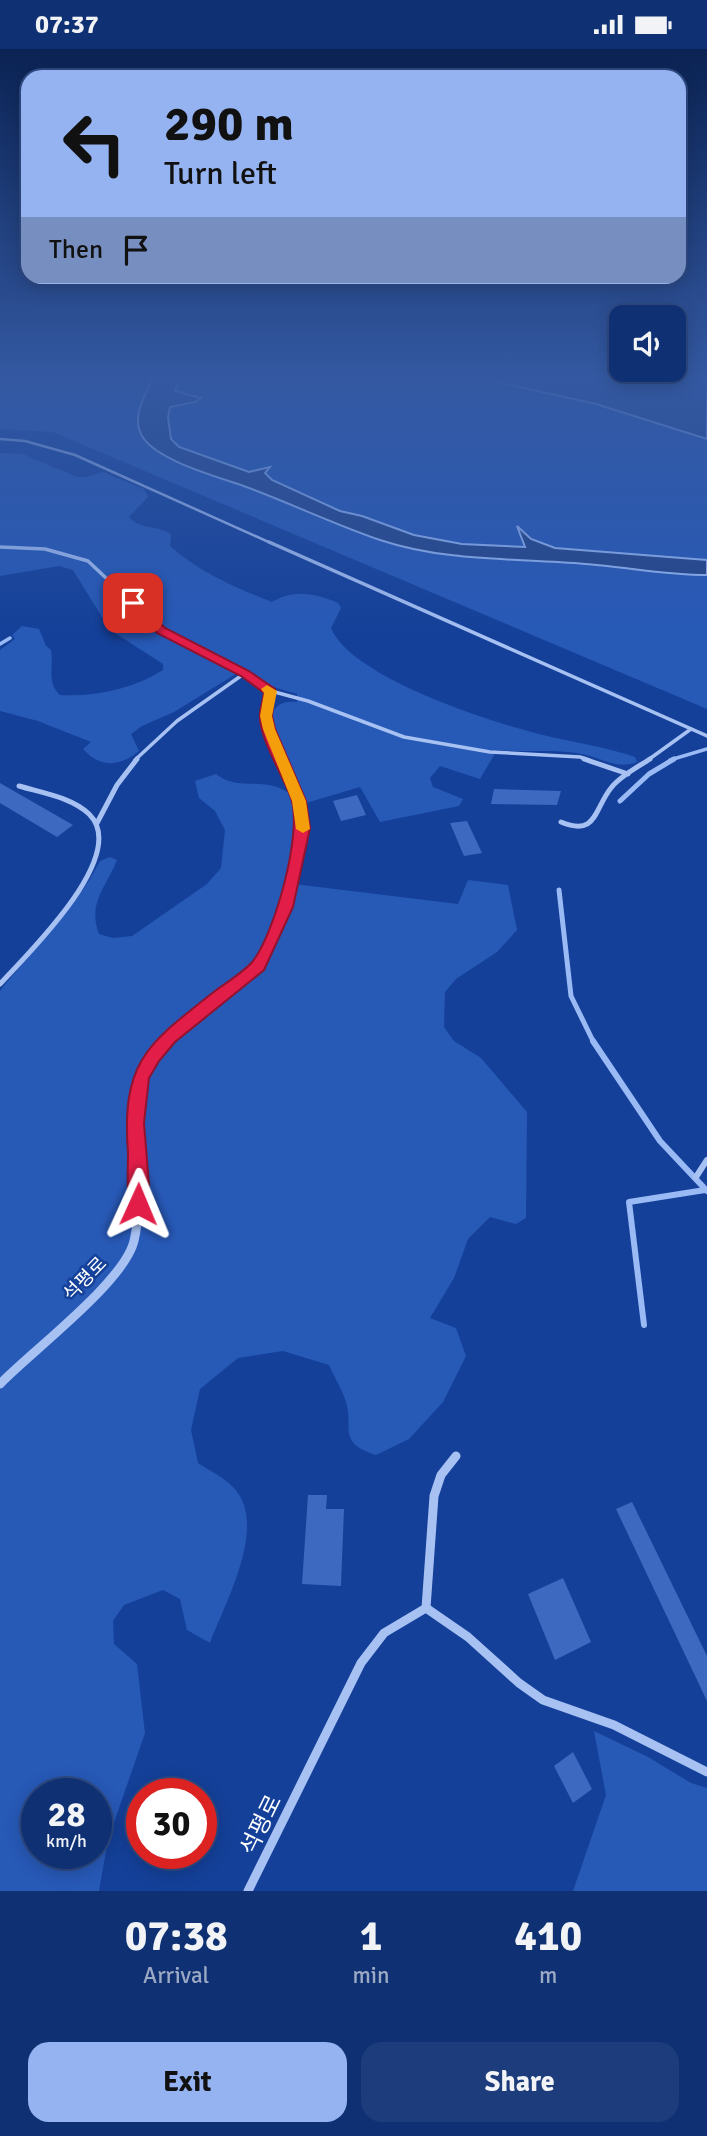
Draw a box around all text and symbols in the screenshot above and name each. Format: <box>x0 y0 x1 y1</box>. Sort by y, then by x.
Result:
text: 07:37 <box>35 9 99 41</box>
text: 290 m <box>164 94 294 154</box>
icon: left <box>49 98 140 189</box>
text: Turn left <box>164 154 277 193</box>
icon: arrive <box>117 231 155 269</box>
text: Then <box>49 234 103 266</box>
map controls <box>609 305 686 382</box>
button: sound <box>609 305 686 382</box>
pin <box>103 573 163 633</box>
icon: arrive <box>114 584 152 622</box>
position arrow <box>101 1167 175 1241</box>
street label: 석평로 <box>58 1252 112 1306</box>
speed limit sign: 30 <box>126 1778 217 1869</box>
street label: 석평로 <box>234 1790 288 1860</box>
text: 28 <box>48 1793 85 1836</box>
text: km/h <box>46 1830 87 1852</box>
text: 07:38 <box>125 1911 228 1962</box>
text: 1 <box>360 1911 382 1962</box>
text: 410 <box>514 1911 582 1962</box>
text: Arrival <box>143 1961 209 1990</box>
text: min <box>352 1961 390 1990</box>
text: m <box>539 1961 557 1990</box>
button: Exit <box>28 2042 347 2122</box>
button: Share <box>361 2042 679 2122</box>

